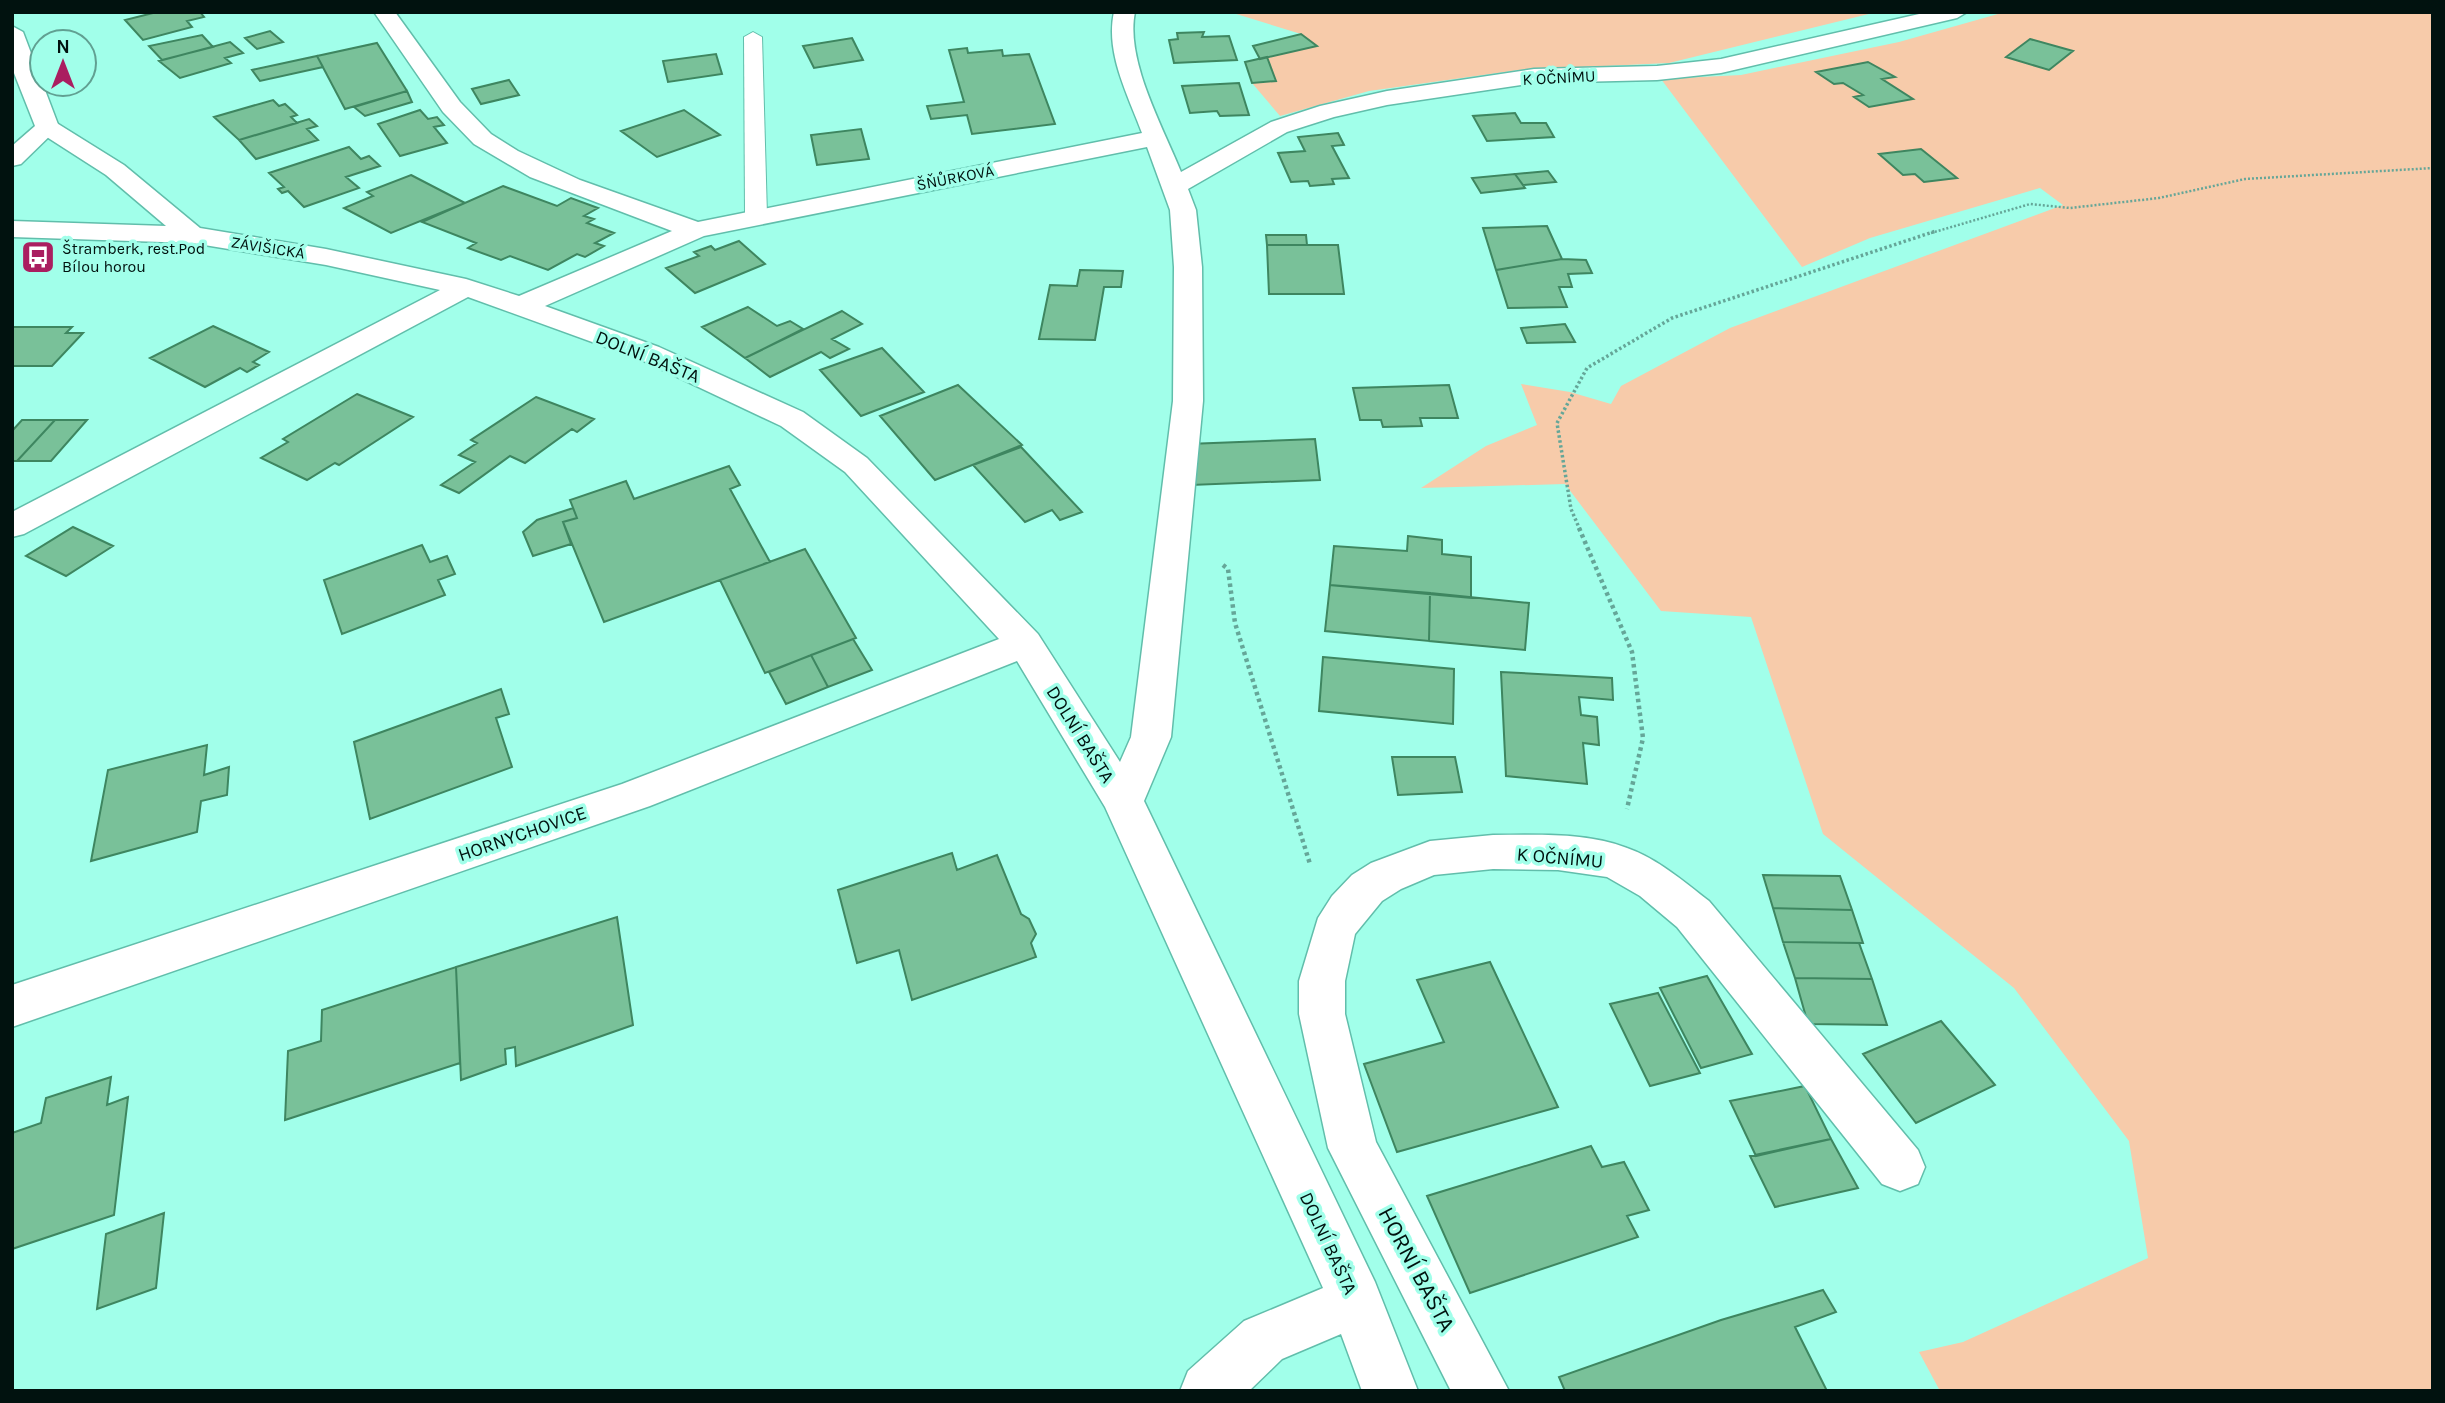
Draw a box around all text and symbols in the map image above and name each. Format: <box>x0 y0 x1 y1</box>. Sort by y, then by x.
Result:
north arrow <box>28 28 98 98</box>
text: N <box>56 36 70 58</box>
street label: K OČNÍMU <box>1522 66 1596 89</box>
street label: ŠŇŮRKOVÁ <box>915 161 995 194</box>
street label: ZÁVIŠICKÁ <box>230 232 306 263</box>
bus stop icon: Štramberk, rest.Pod Bílou horou <box>19 238 57 276</box>
place label: Štramberk, rest.Pod Bílou horou <box>62 239 205 276</box>
street label: DOLNÍ BAŠTA <box>592 325 703 388</box>
street label: DOLNÍ BAŠTA <box>1042 681 1120 787</box>
street label: HORNYCHOVICE <box>455 802 590 866</box>
street label: K OČNÍMU <box>1516 842 1604 873</box>
street label: DOLNÍ BAŠTA <box>1295 1188 1362 1298</box>
street label: HORNÍ BAŠTA <box>1372 1202 1461 1336</box>

